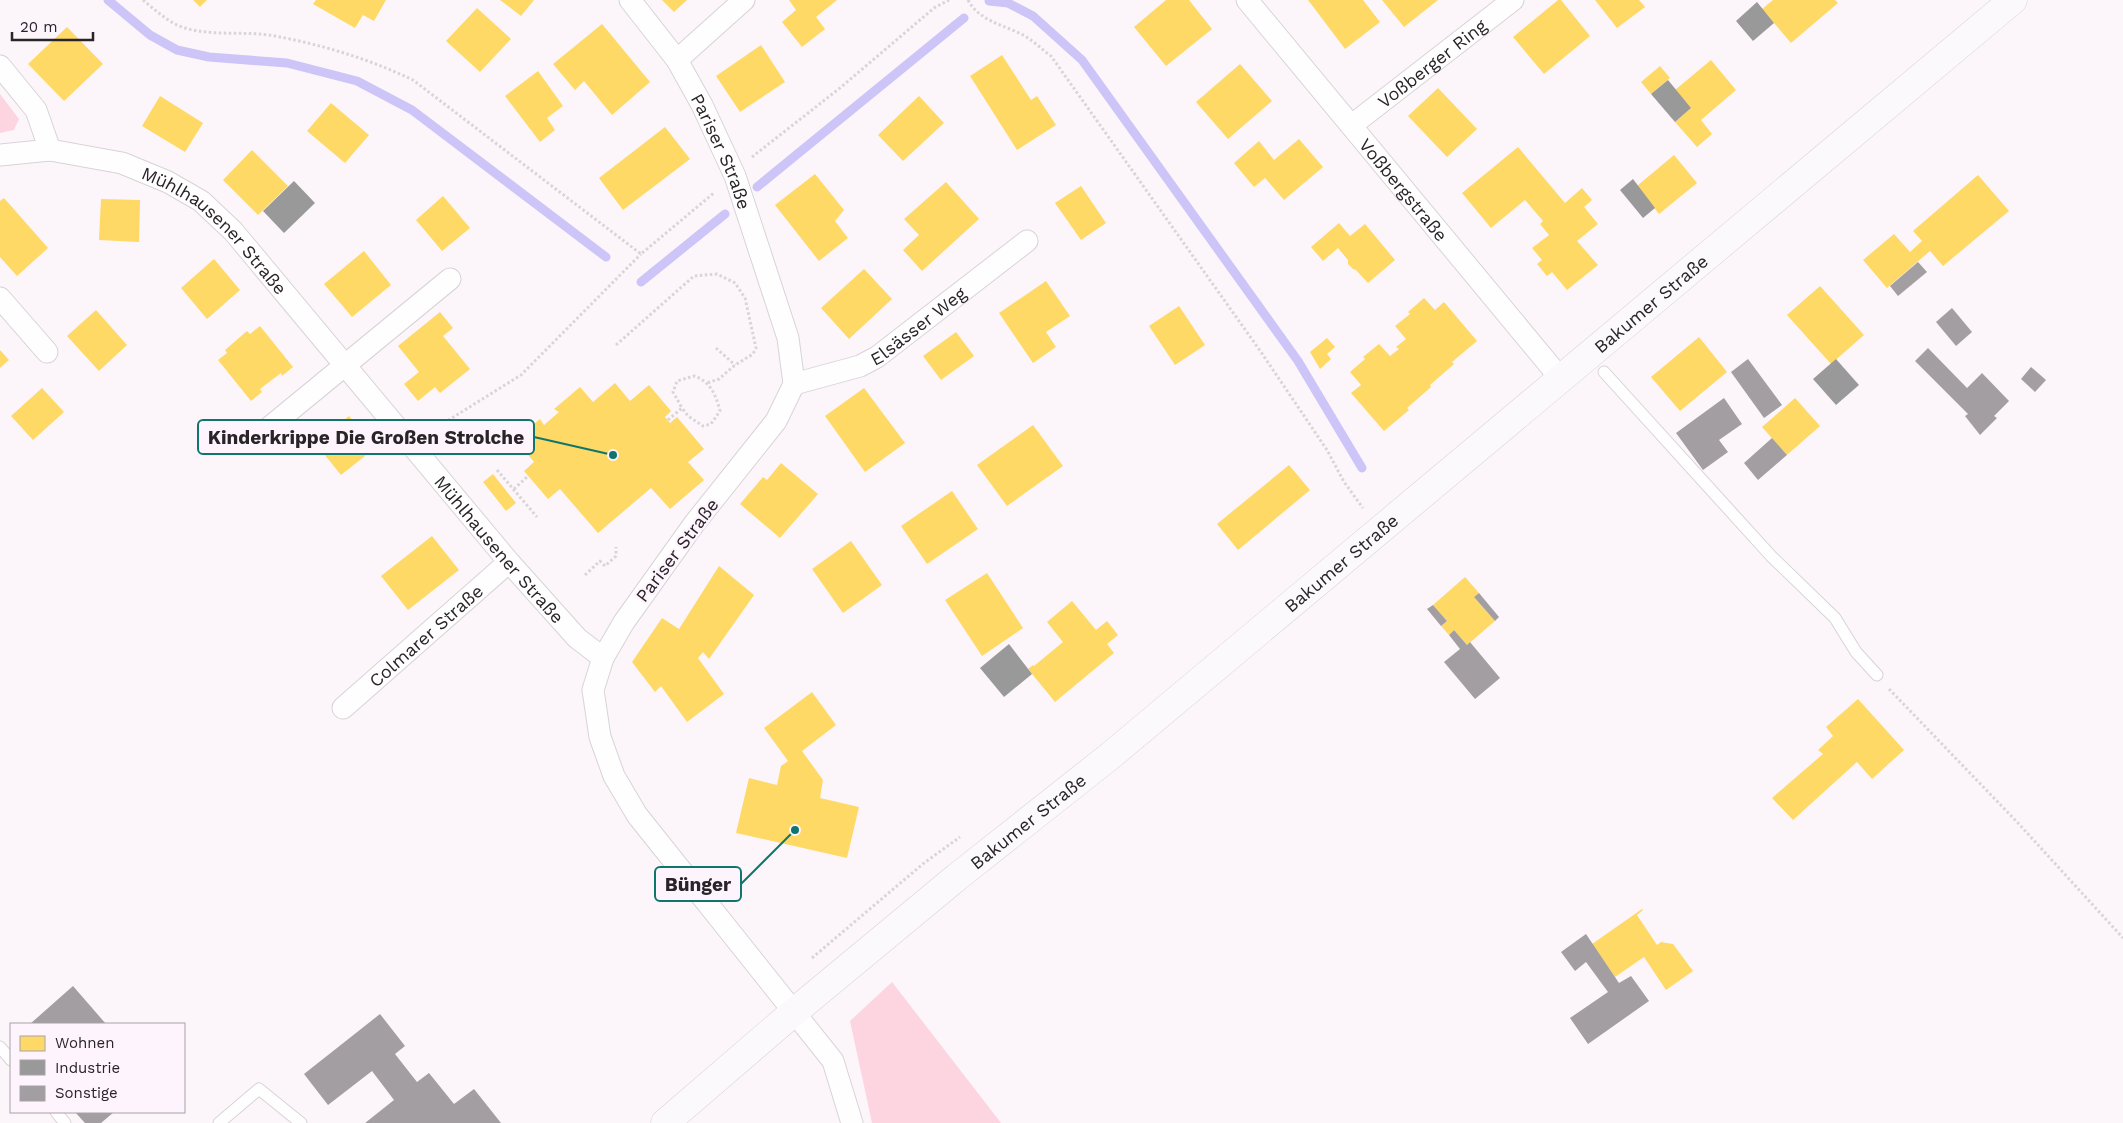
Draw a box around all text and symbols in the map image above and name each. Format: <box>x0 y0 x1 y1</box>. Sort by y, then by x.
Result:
scale bar <box>12 10 94 42</box>
street label: Voßberger Ring <box>1373 14 1491 112</box>
text: 20 m <box>20 18 58 36</box>
street label: Pariser Straße <box>687 90 756 212</box>
street label: Voßbergstraße <box>1355 134 1452 245</box>
street label: Mühlhausener Straße <box>139 162 292 298</box>
street label: Bakumer Straße <box>1590 250 1712 357</box>
street label: Elsässer Weg <box>866 282 970 369</box>
callout: Kinderkrippe Die Großen Strolche <box>198 420 534 454</box>
text: Kinderkrippe Die Großen Strolche <box>208 426 524 449</box>
street label: Mühlhausener Straße <box>430 471 569 627</box>
street label: Pariser Straße <box>631 494 723 606</box>
street label: Bakumer Straße <box>1280 509 1402 616</box>
street label: Colmarer Straße <box>364 580 487 691</box>
street label: Bakumer Straße <box>966 769 1090 873</box>
callout: Bünger <box>655 867 741 901</box>
text: Bünger <box>665 873 732 896</box>
legend <box>10 1023 185 1113</box>
text: Wohnen <box>55 1034 114 1052</box>
text: Industrie <box>55 1059 120 1077</box>
text: Sonstige <box>55 1084 118 1102</box>

